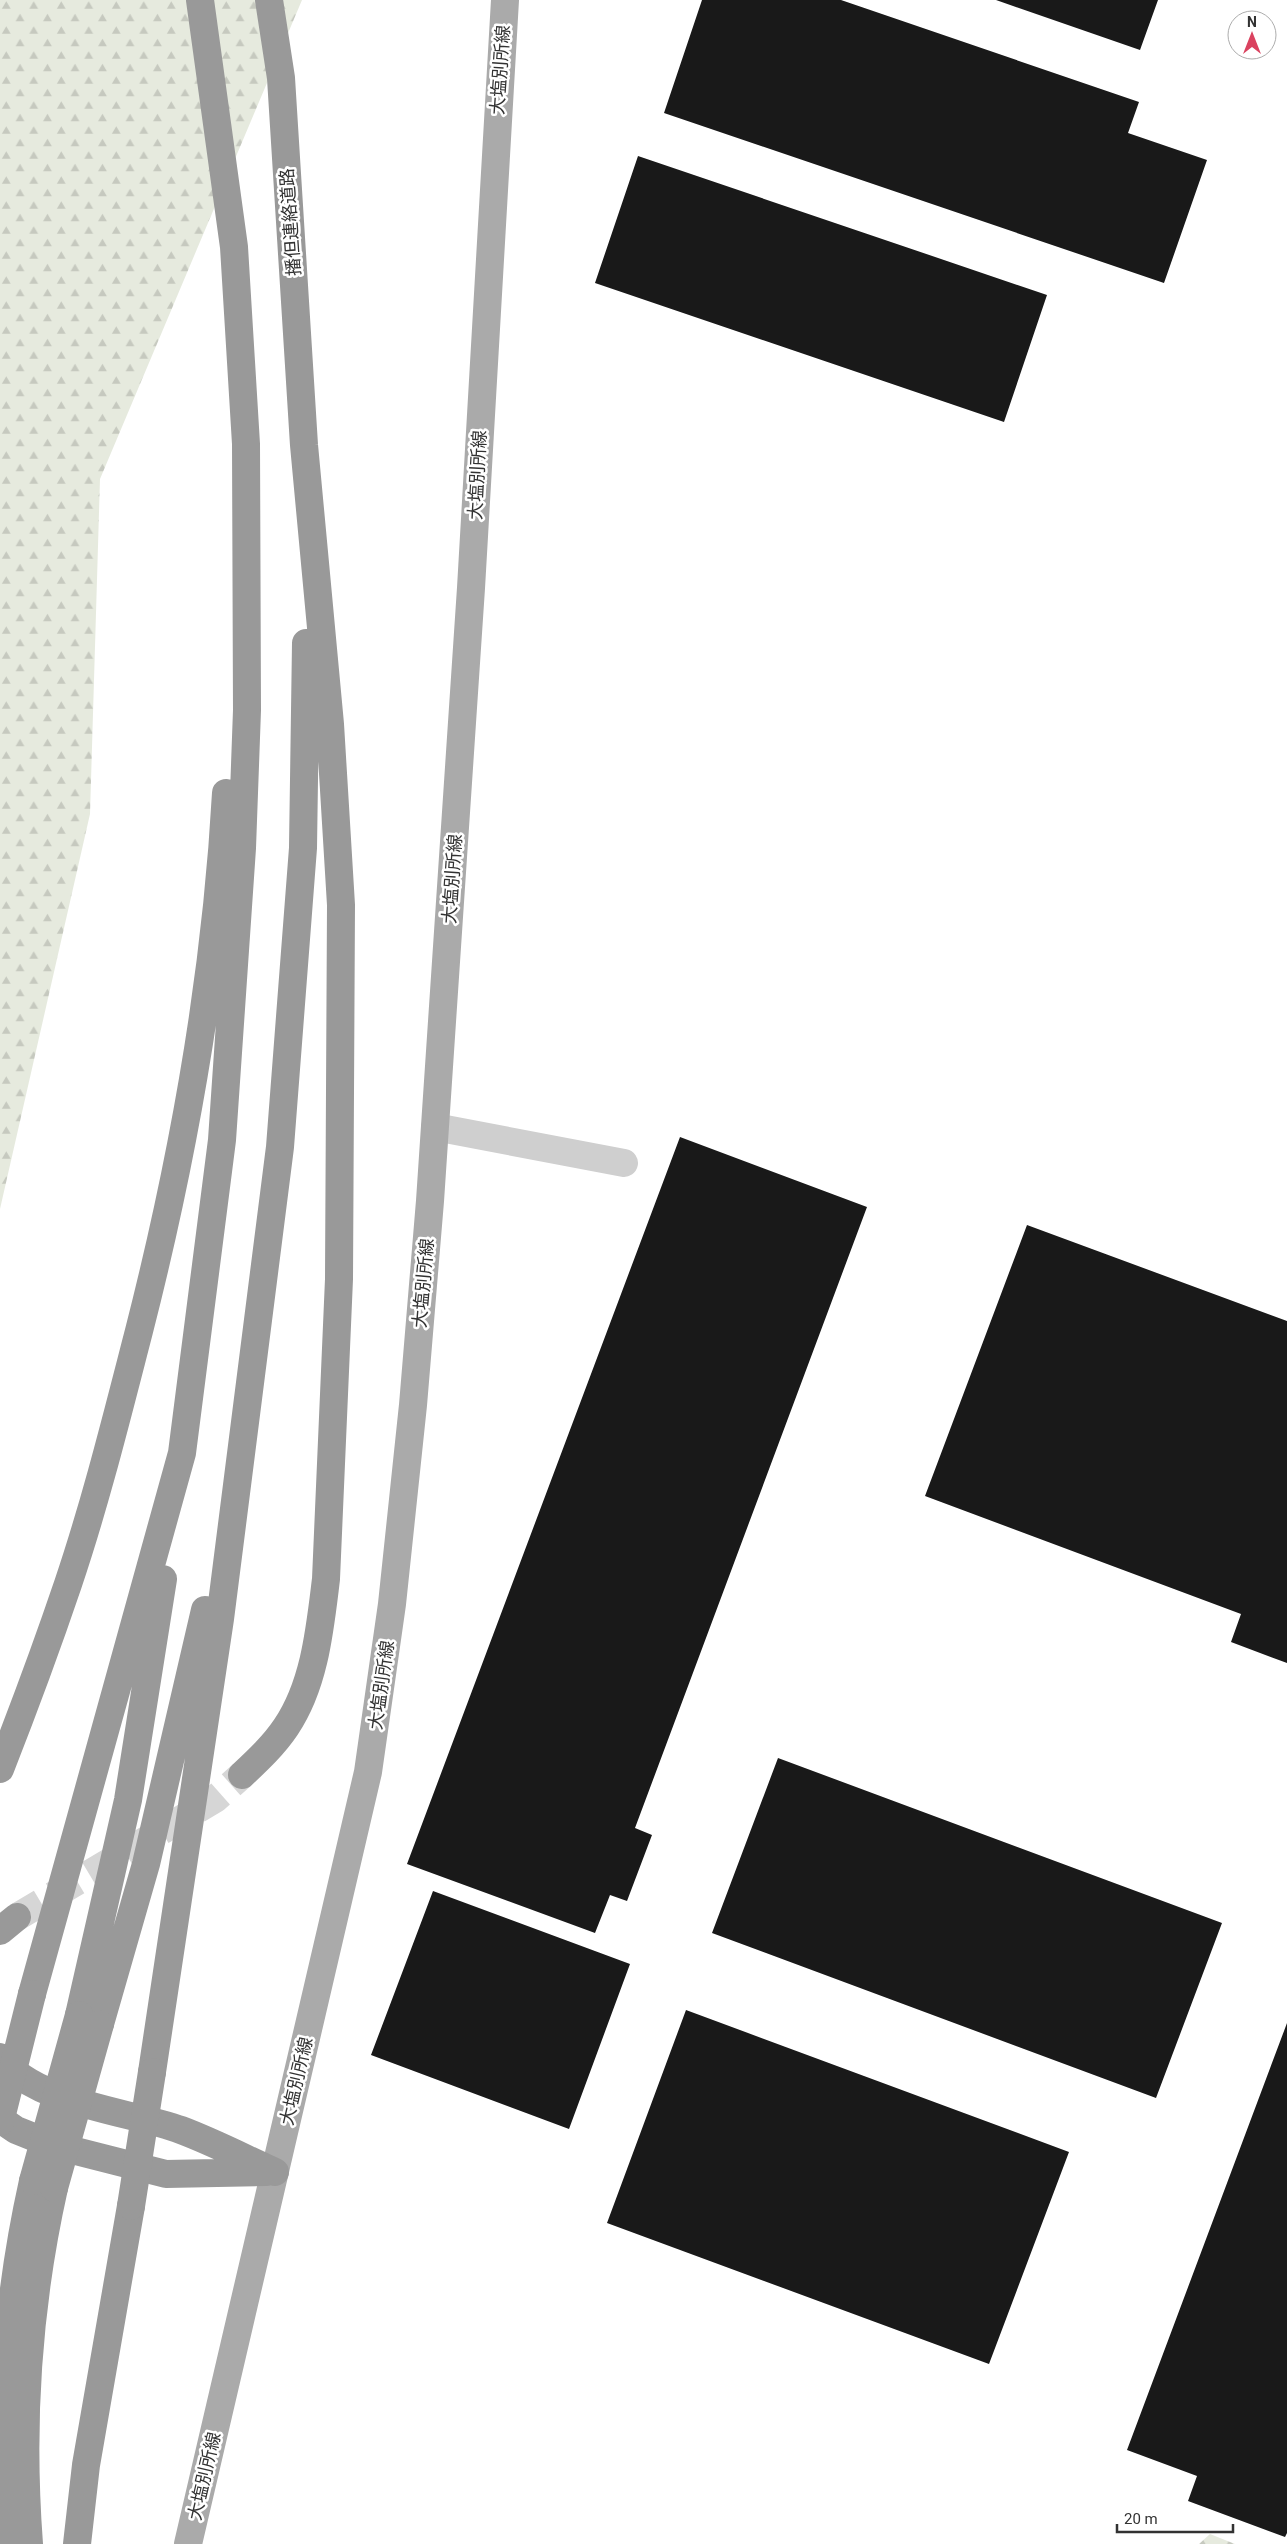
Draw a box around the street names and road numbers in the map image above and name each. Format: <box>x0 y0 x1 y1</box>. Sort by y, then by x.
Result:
street label: 大塩別所線 <box>486 24 514 116</box>
street label: 播但連絡道路 <box>276 167 304 277</box>
street label: 大塩別所線 <box>464 430 490 520</box>
street label: 大塩別所線 <box>438 833 466 925</box>
street label: 大塩別所線 <box>409 1237 437 1329</box>
street label: 大塩別所線 <box>364 1639 398 1731</box>
street label: 大塩別所線 <box>276 2035 316 2127</box>
street label: 大塩別所線 <box>184 2430 224 2522</box>

